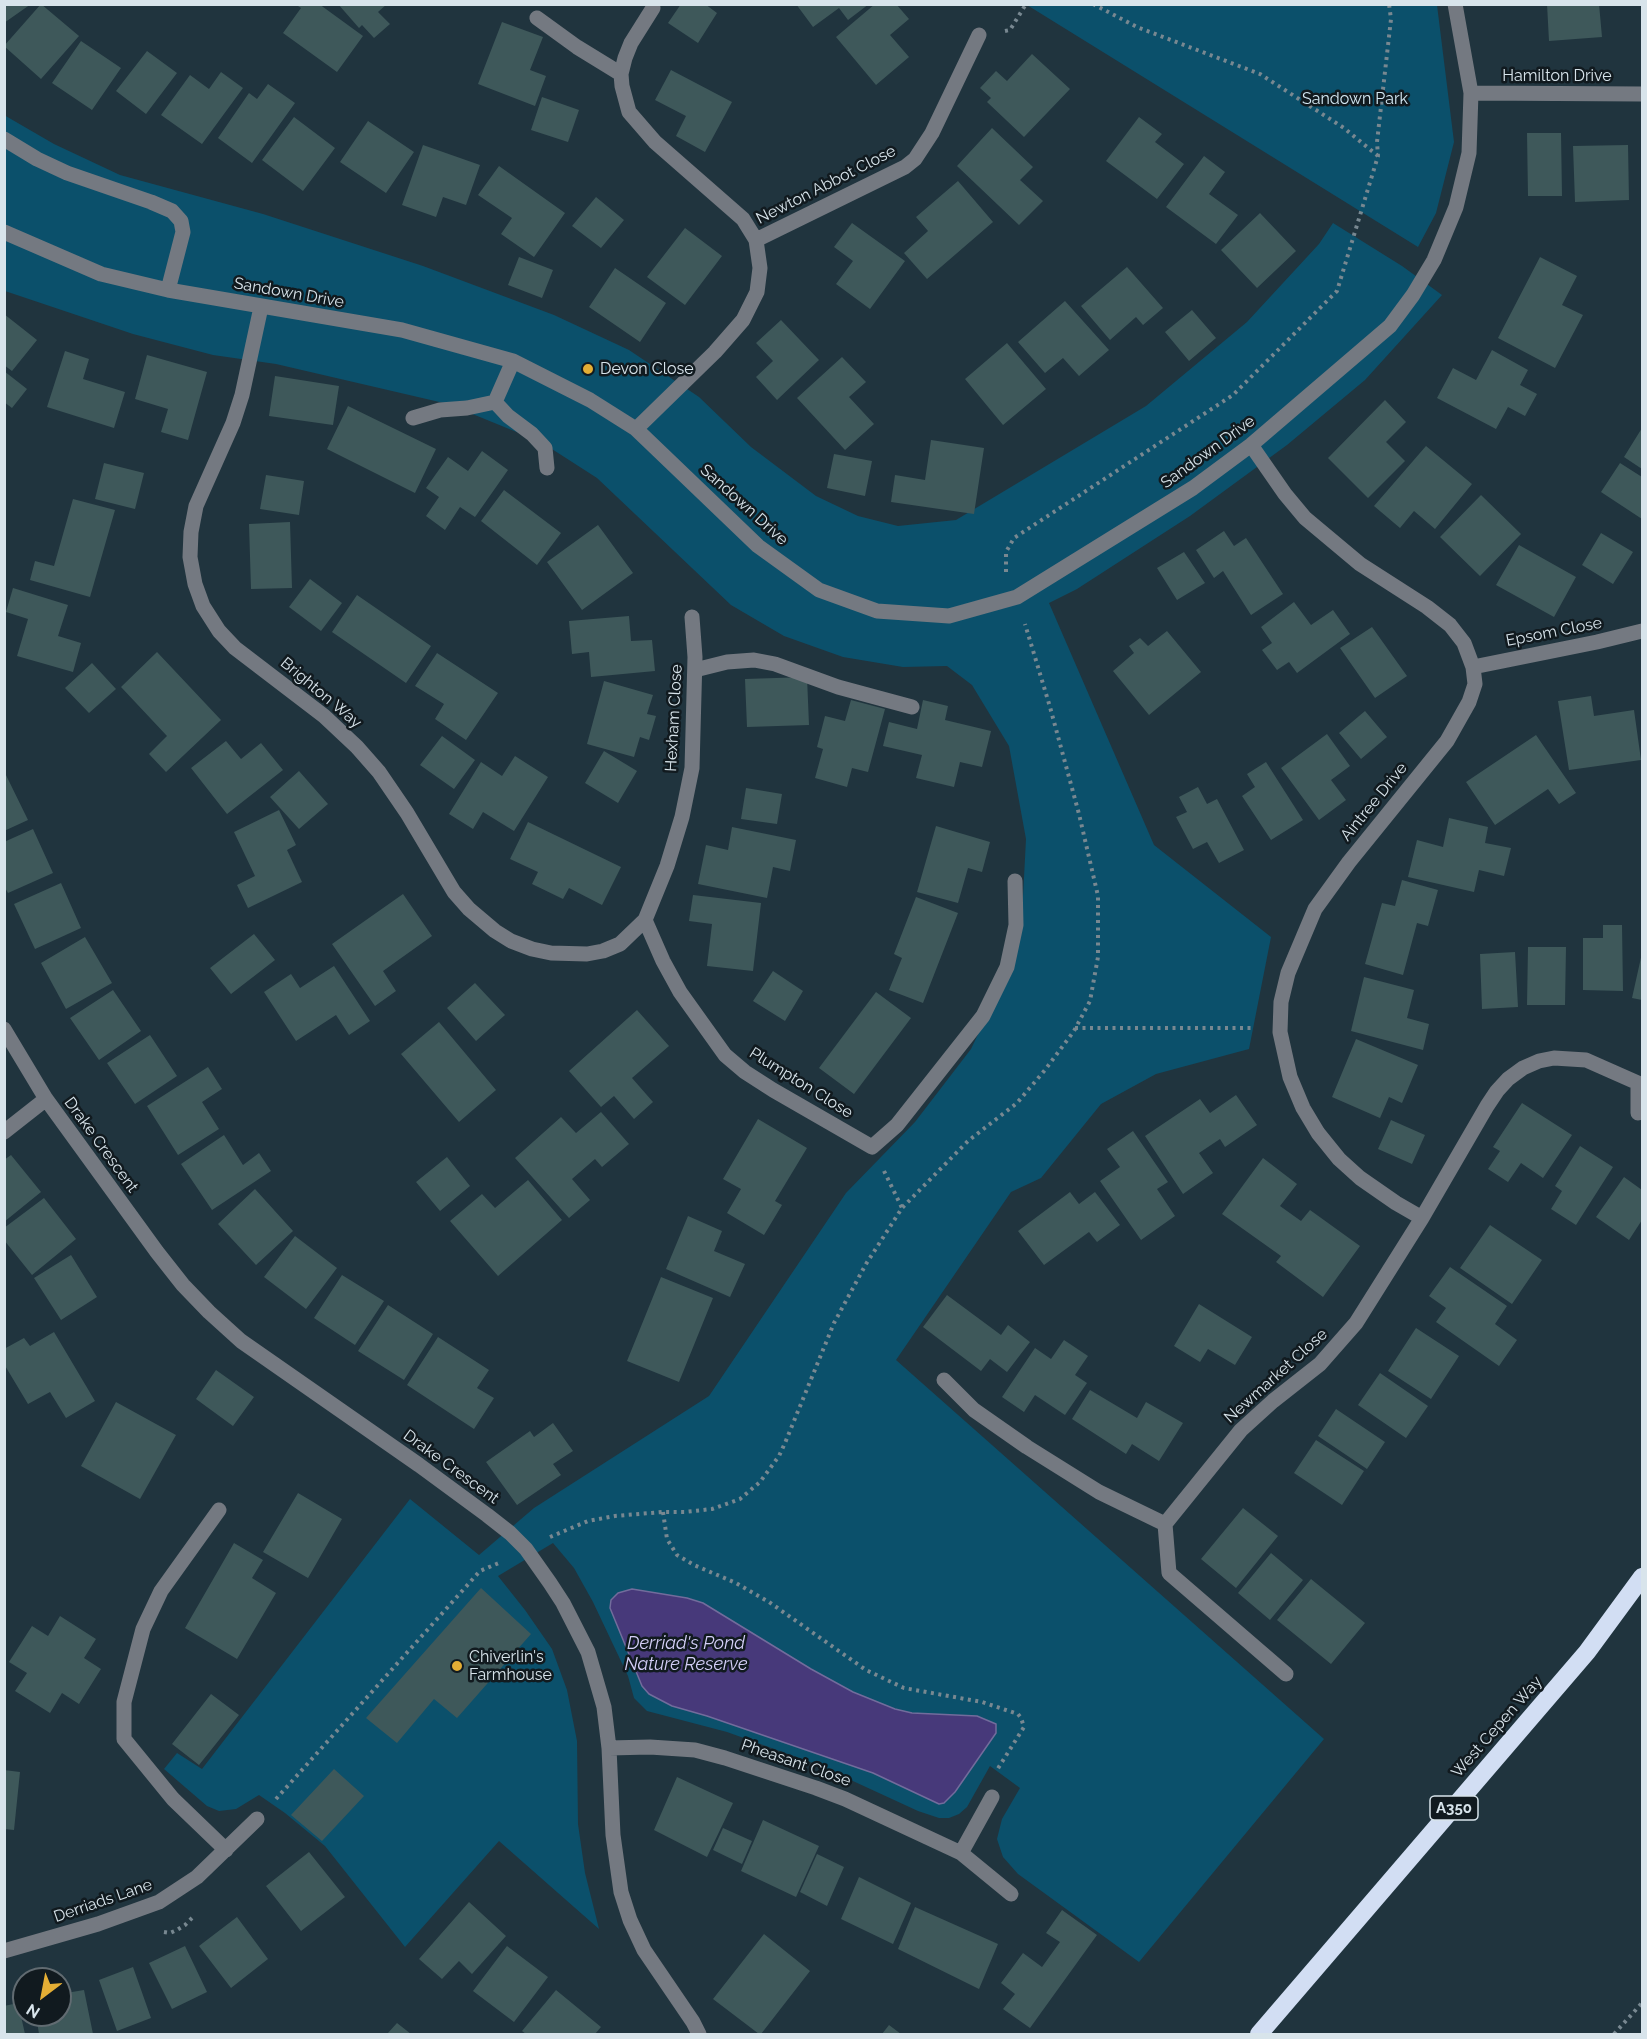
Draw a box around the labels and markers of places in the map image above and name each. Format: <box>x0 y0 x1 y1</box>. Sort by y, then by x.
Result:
place label: Devon Close <box>600 359 694 379</box>
marker: Devon Close <box>581 362 595 376</box>
place label: Chiverlin's Farmhouse <box>469 1647 552 1685</box>
marker: Chiverlin's Farmhouse <box>450 1659 464 1673</box>

